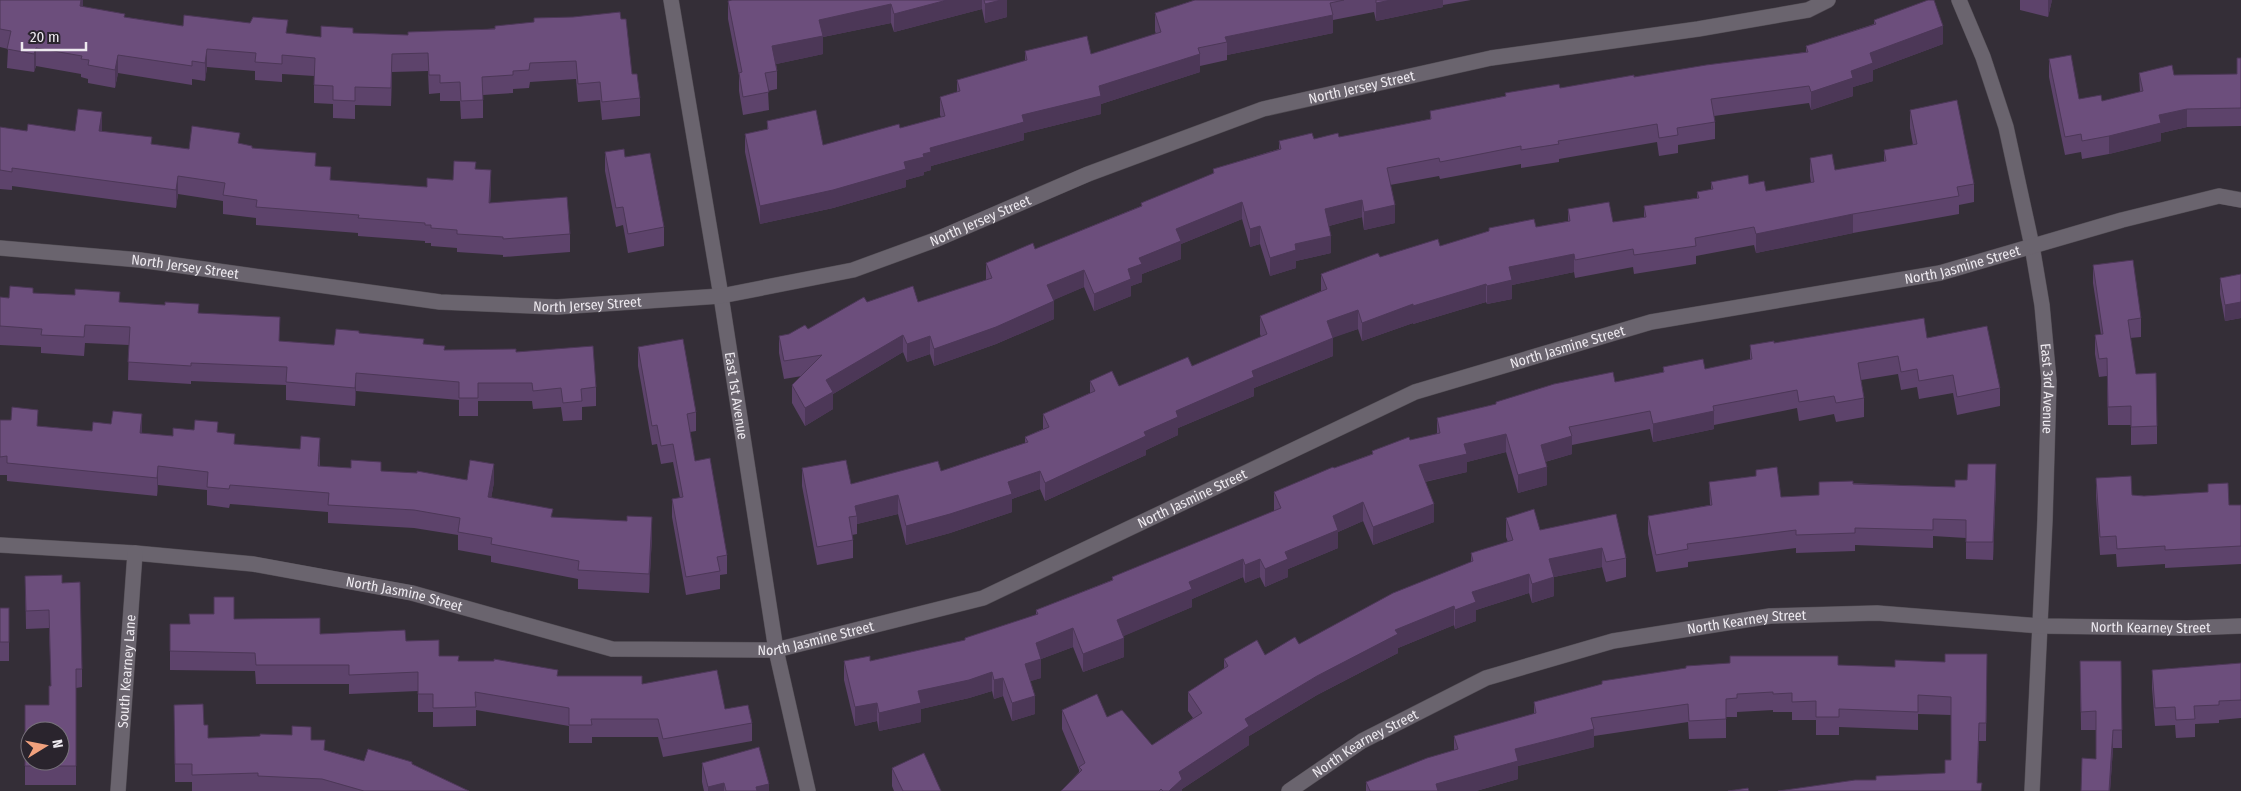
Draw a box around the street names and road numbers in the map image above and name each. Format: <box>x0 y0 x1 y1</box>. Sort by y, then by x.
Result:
street label: North Jersey Street <box>1307 67 1417 108</box>
street label: North Jersey Street <box>928 192 1034 250</box>
street label: North Jasmine Street <box>1903 242 2023 288</box>
street label: North Jersey Street <box>131 251 240 283</box>
street label: North Jersey Street <box>533 293 642 316</box>
street label: North Jasmine Street <box>1508 322 1627 372</box>
street label: East 3rd Avenue <box>2037 343 2057 434</box>
street label: East 1st Avenue <box>721 351 751 441</box>
street label: North Jasmine Street <box>1135 465 1250 532</box>
street label: North Jasmine Street <box>345 573 465 616</box>
street label: North Kearney Street <box>1686 607 1807 638</box>
street label: South Kearney Lane <box>115 614 140 729</box>
street label: North Jasmine Street <box>757 618 876 659</box>
street label: North Kearney Street <box>2090 619 2211 637</box>
street label: North Kearney Street <box>1309 706 1421 781</box>

